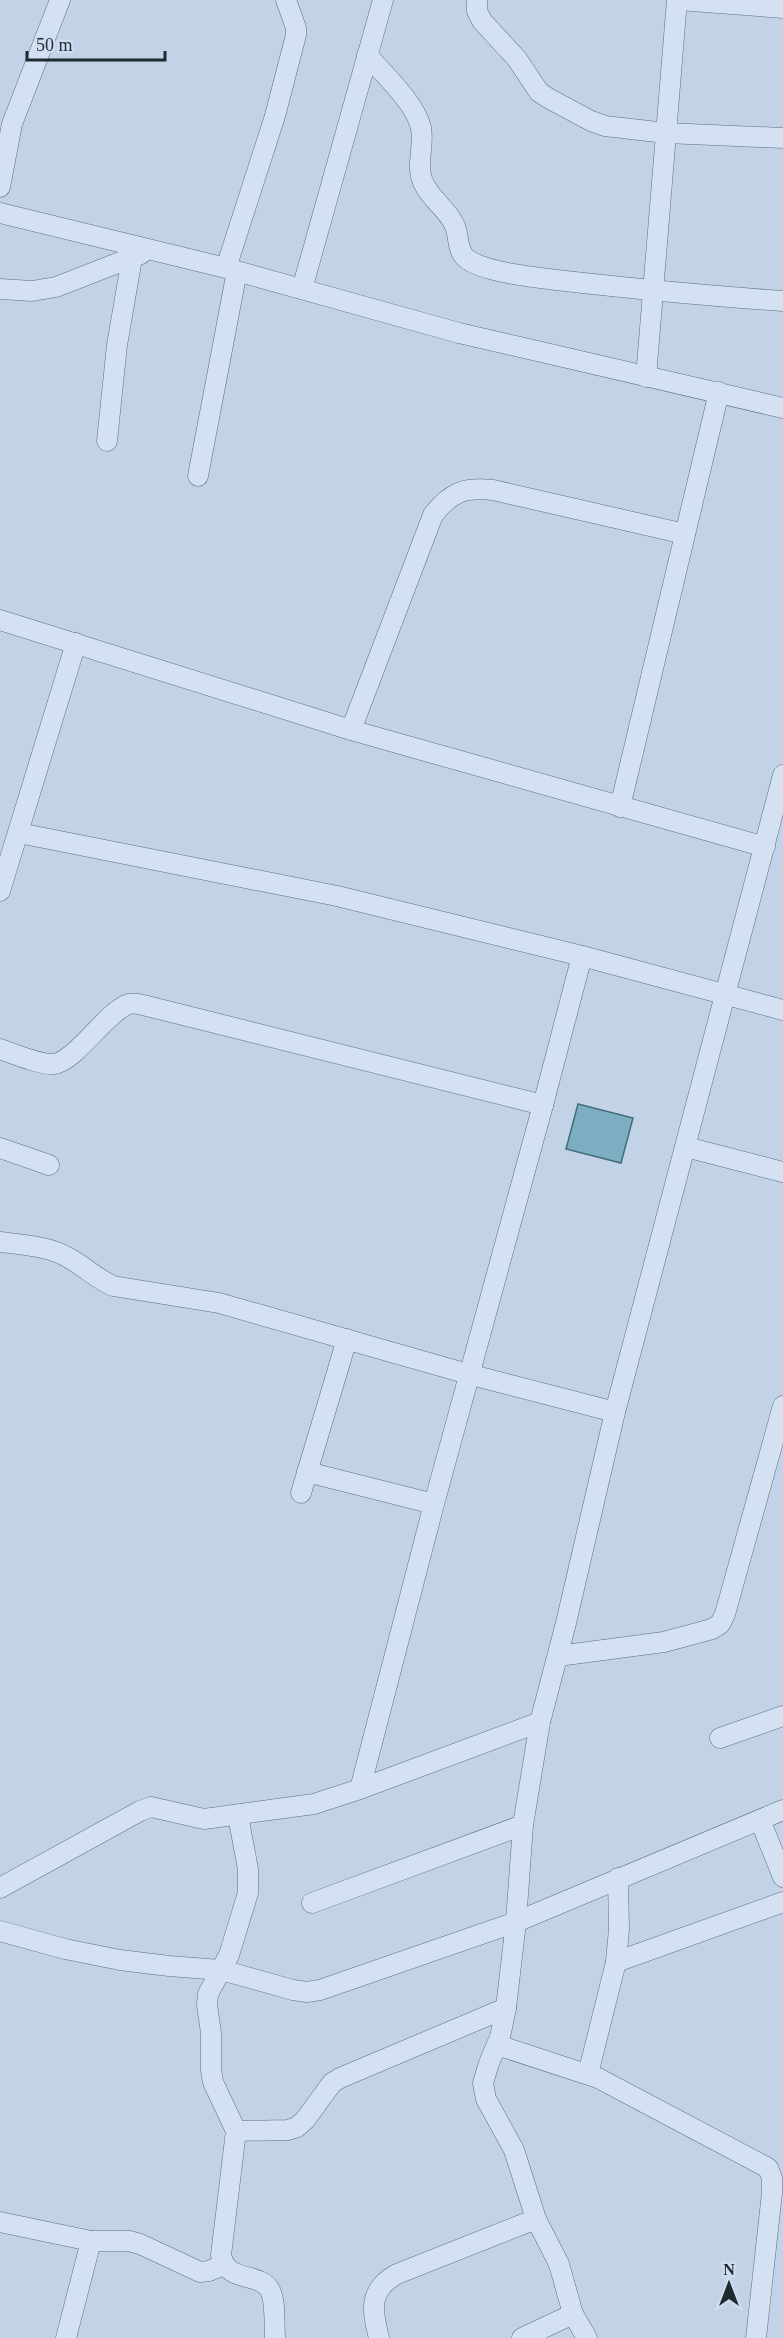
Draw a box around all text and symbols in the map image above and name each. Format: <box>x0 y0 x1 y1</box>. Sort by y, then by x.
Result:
scale bar <box>27 24 165 62</box>
text: 50 m <box>36 35 73 55</box>
north arrow <box>699 2254 759 2314</box>
text: N <box>723 2261 735 2278</box>

